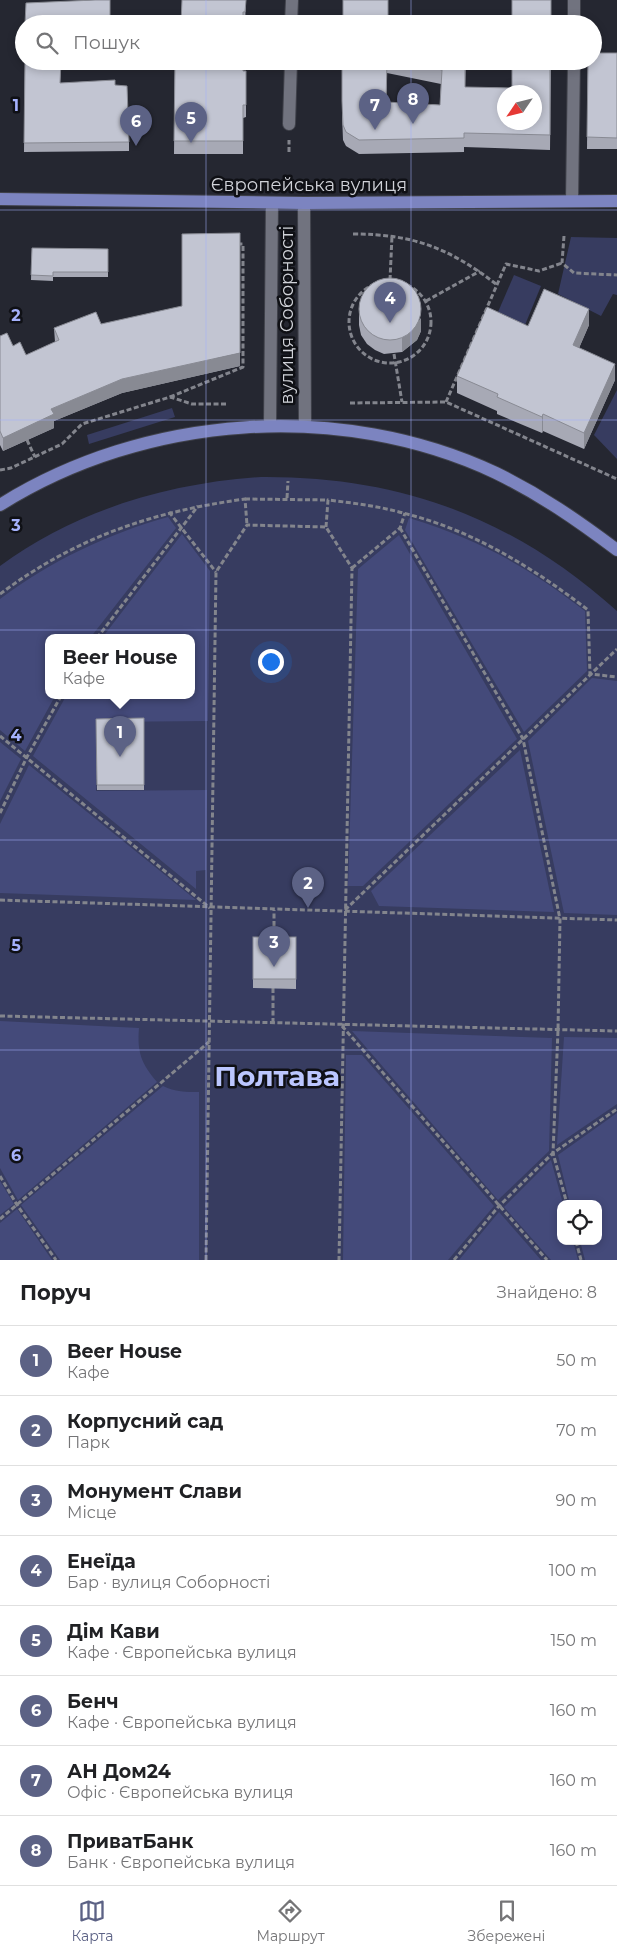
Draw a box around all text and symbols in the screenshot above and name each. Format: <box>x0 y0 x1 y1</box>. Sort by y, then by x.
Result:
search box <box>15 15 602 70</box>
icon: search <box>33 29 61 57</box>
text: Пошук <box>73 31 140 54</box>
pin: 8 <box>397 83 429 124</box>
north arrow <box>497 85 542 130</box>
pin: 7 <box>359 89 391 130</box>
text: 1 <box>13 96 19 115</box>
pin: 5 <box>175 102 207 143</box>
pin: 6 <box>120 105 152 146</box>
street label: Європейська вулиця <box>211 174 407 196</box>
street label: вулиця Соборності <box>276 226 298 404</box>
pin: 4 <box>374 282 406 323</box>
text: 2 <box>11 306 21 325</box>
text: 3 <box>10 516 21 535</box>
popup <box>45 634 195 699</box>
text: Beer House <box>62 646 178 669</box>
your location <box>258 649 284 675</box>
text: Кафе <box>62 669 105 688</box>
pin: 1 <box>104 716 136 757</box>
text: 4 <box>10 726 22 745</box>
pin: 2 <box>292 867 324 908</box>
pin: 3 <box>258 926 290 967</box>
text: 5 <box>11 936 21 955</box>
district label: Полтава <box>214 1059 340 1093</box>
text: 6 <box>11 1146 21 1165</box>
map controls <box>557 1200 602 1245</box>
button: locate <box>557 1200 602 1245</box>
text: Поруч <box>20 1280 91 1305</box>
text: Знайдено: 8 <box>497 1283 597 1302</box>
text: Beer House <box>67 1340 182 1363</box>
text: 1 <box>33 1351 39 1370</box>
text: 50 m <box>556 1351 597 1370</box>
text: Кафе <box>67 1363 110 1382</box>
text: Корпусний сад <box>67 1410 223 1433</box>
text: 2 <box>31 1421 41 1440</box>
text: 70 m <box>556 1421 597 1440</box>
text: Парк <box>67 1433 110 1452</box>
text: Монумент Слави <box>67 1480 242 1503</box>
text: 3 <box>31 1491 41 1510</box>
text: 90 m <box>555 1491 597 1510</box>
text: Місце <box>67 1503 117 1522</box>
text: Енеїда <box>67 1550 136 1573</box>
text: 4 <box>30 1561 42 1580</box>
text: 100 m <box>549 1561 597 1580</box>
text: Бар · вулиця Соборності <box>67 1573 270 1592</box>
text: Дім Кави <box>67 1620 160 1643</box>
text: 5 <box>31 1631 41 1650</box>
text: 150 m <box>550 1631 597 1650</box>
text: Кафе · Європейська вулиця <box>67 1643 297 1662</box>
text: Бенч <box>67 1690 118 1713</box>
text: 6 <box>31 1701 41 1720</box>
text: 160 m <box>550 1701 597 1720</box>
text: Кафе · Європейська вулиця <box>67 1713 297 1732</box>
text: АН Дом24 <box>67 1760 171 1783</box>
text: 7 <box>31 1771 41 1790</box>
text: 160 m <box>550 1771 597 1790</box>
text: Офіс · Європейська вулиця <box>67 1783 294 1802</box>
text: ПриватБанк <box>67 1830 193 1853</box>
text: 8 <box>31 1841 41 1860</box>
text: 160 m <box>550 1841 597 1860</box>
text: Банк · Європейська вулиця <box>67 1853 295 1872</box>
tab: Карта <box>72 1897 113 1945</box>
tab: Маршрут <box>256 1897 325 1945</box>
tab: Збережені <box>468 1897 545 1945</box>

